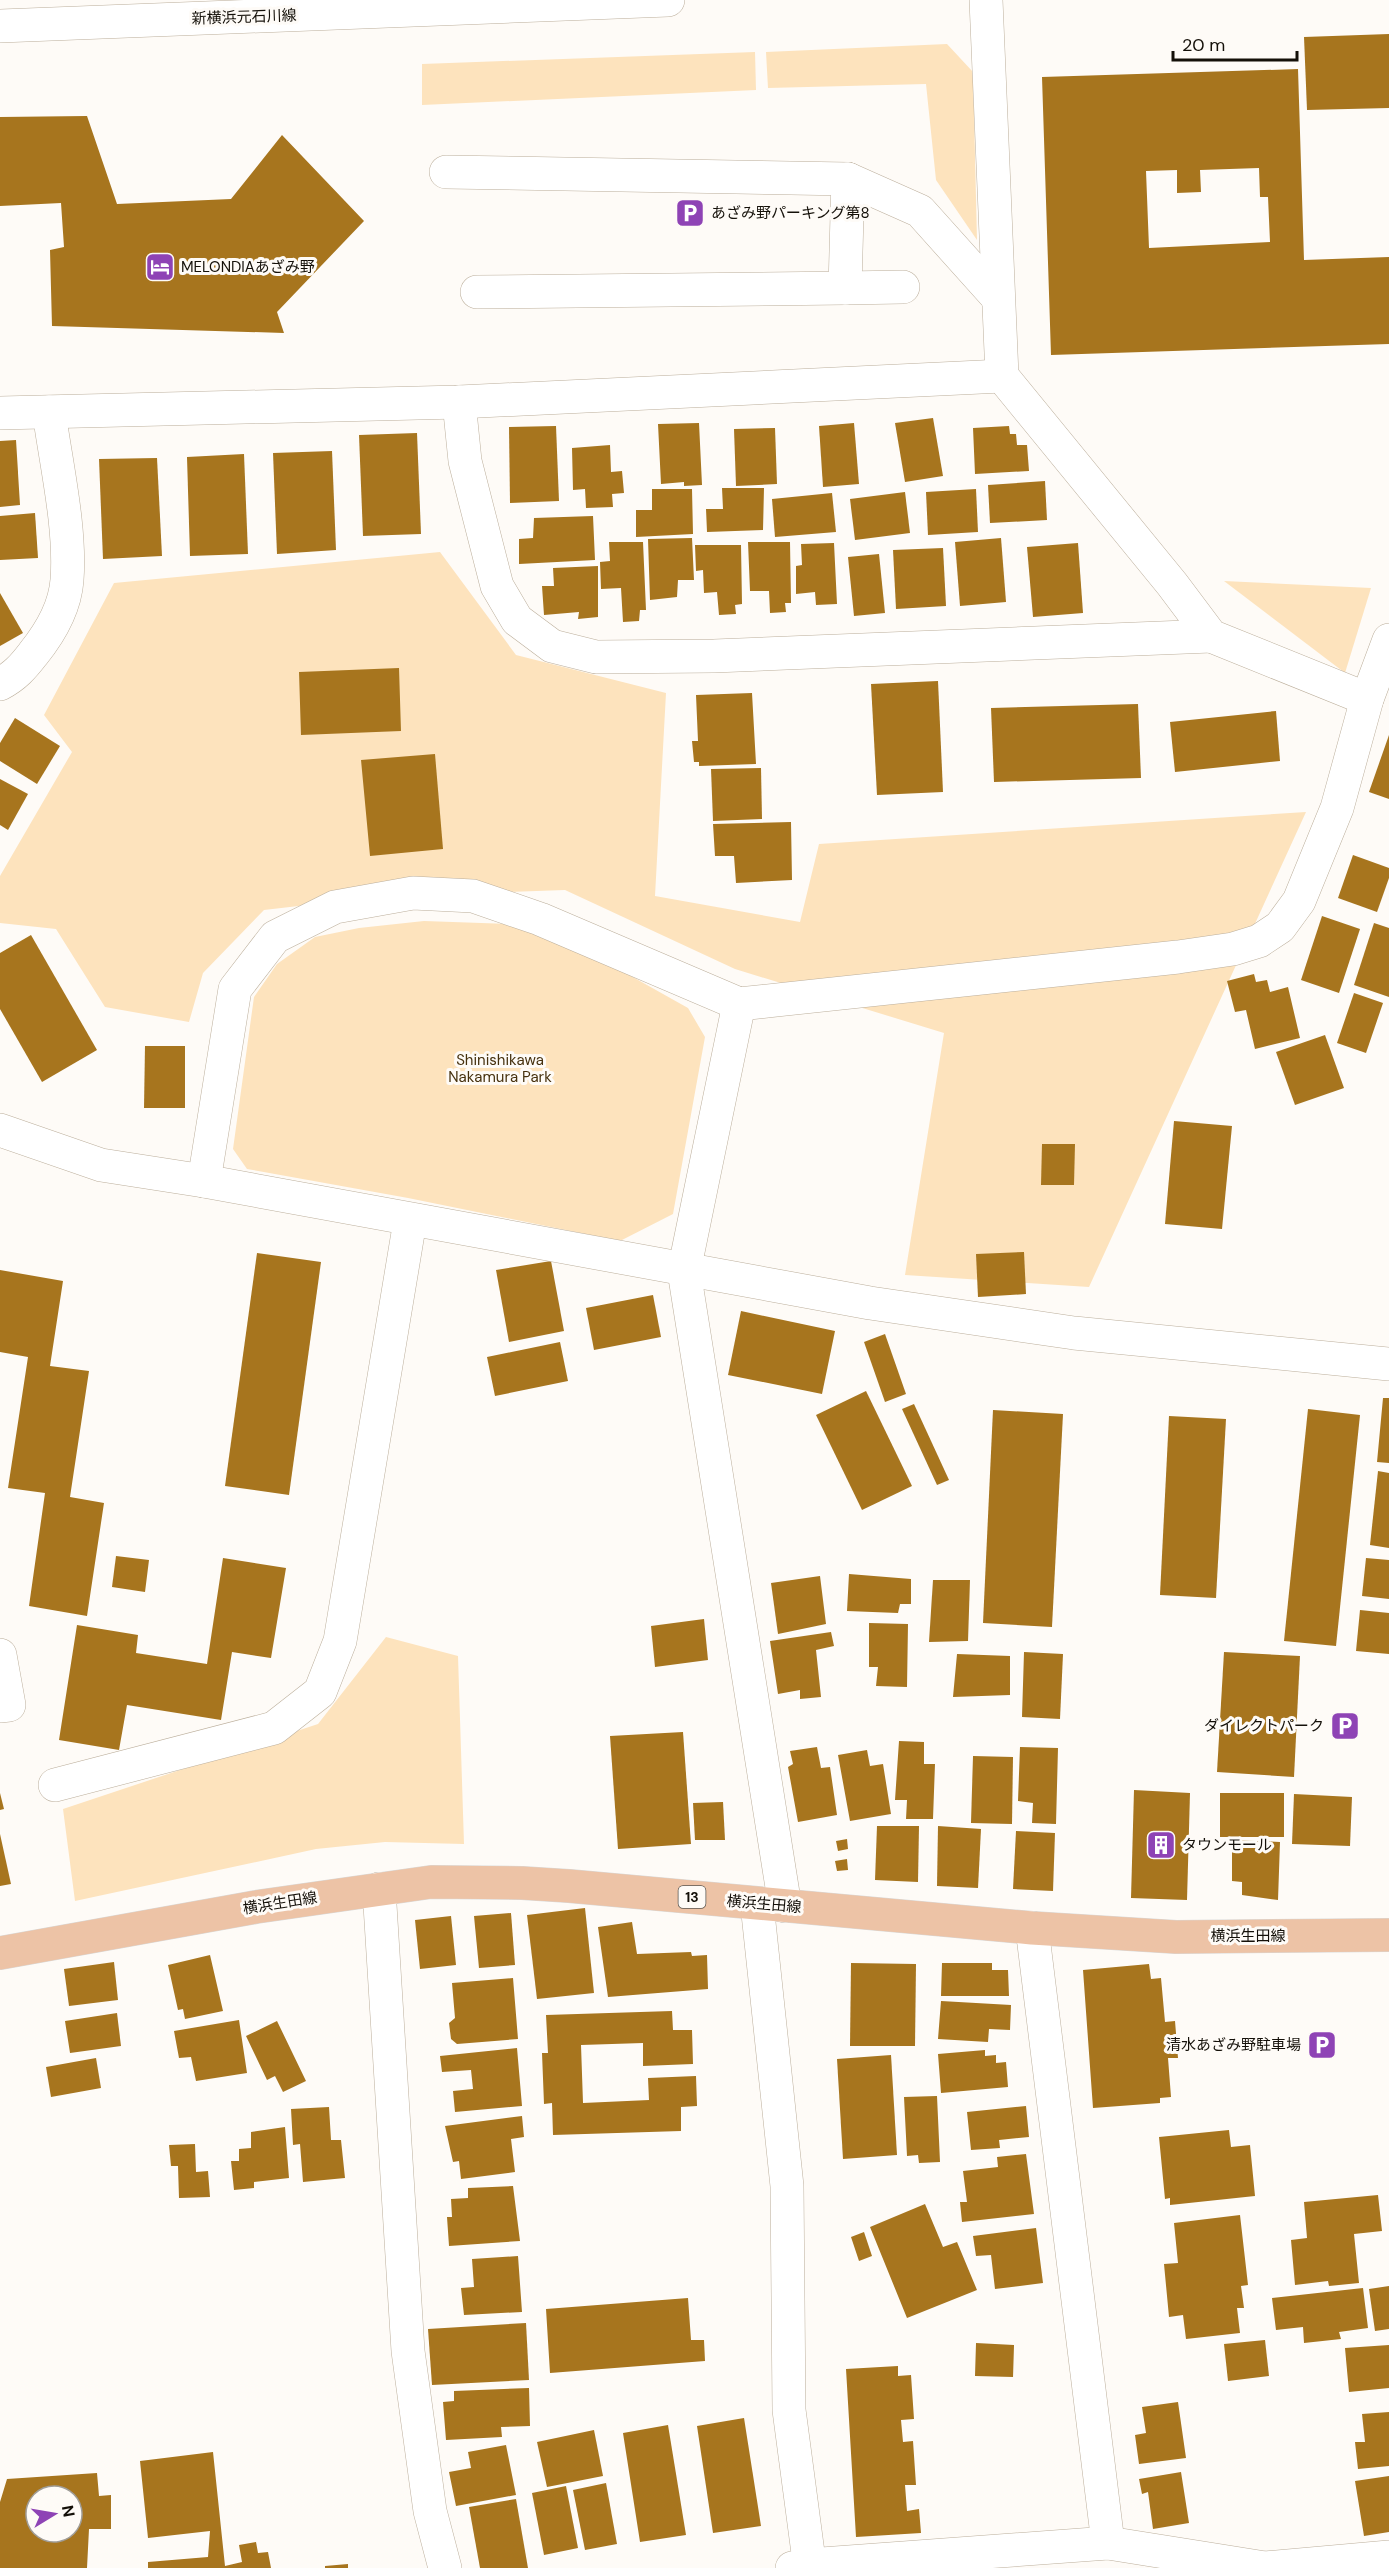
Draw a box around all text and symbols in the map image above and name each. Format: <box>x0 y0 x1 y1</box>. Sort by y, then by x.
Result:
street label: 新横浜元石川線 <box>191 5 297 29</box>
scale bar <box>1173 24 1298 62</box>
text: 20 m <box>1182 33 1225 57</box>
parking icon: あざみ野パーキング第8 <box>674 197 706 229</box>
place label: あざみ野パーキング第8 <box>711 203 870 223</box>
hotel icon: MELONDIAあざみ野 <box>144 251 176 283</box>
place label: MELONDIAあざみ野 <box>181 257 315 277</box>
park label: Shinishikawa Nakamura Park <box>448 1050 552 1087</box>
parking icon: ダイレクトパーク <box>1329 1710 1361 1742</box>
place label: ダイレクトパーク <box>1204 1716 1324 1736</box>
building icon: タウンモール <box>1145 1829 1177 1861</box>
place label: タウンモール <box>1182 1835 1272 1855</box>
road number: 13 <box>678 1886 706 1908</box>
street label: 横浜生田線 <box>241 1887 319 1919</box>
street label: 横浜生田線 <box>726 1891 802 1917</box>
street label: 横浜生田線 <box>1210 1926 1286 1946</box>
parking icon: 清水あざみ野駐車場 <box>1306 2029 1338 2061</box>
place label: 清水あざみ野駐車場 <box>1166 2035 1301 2055</box>
north arrow <box>24 2484 84 2544</box>
text: N <box>57 2504 80 2519</box>

